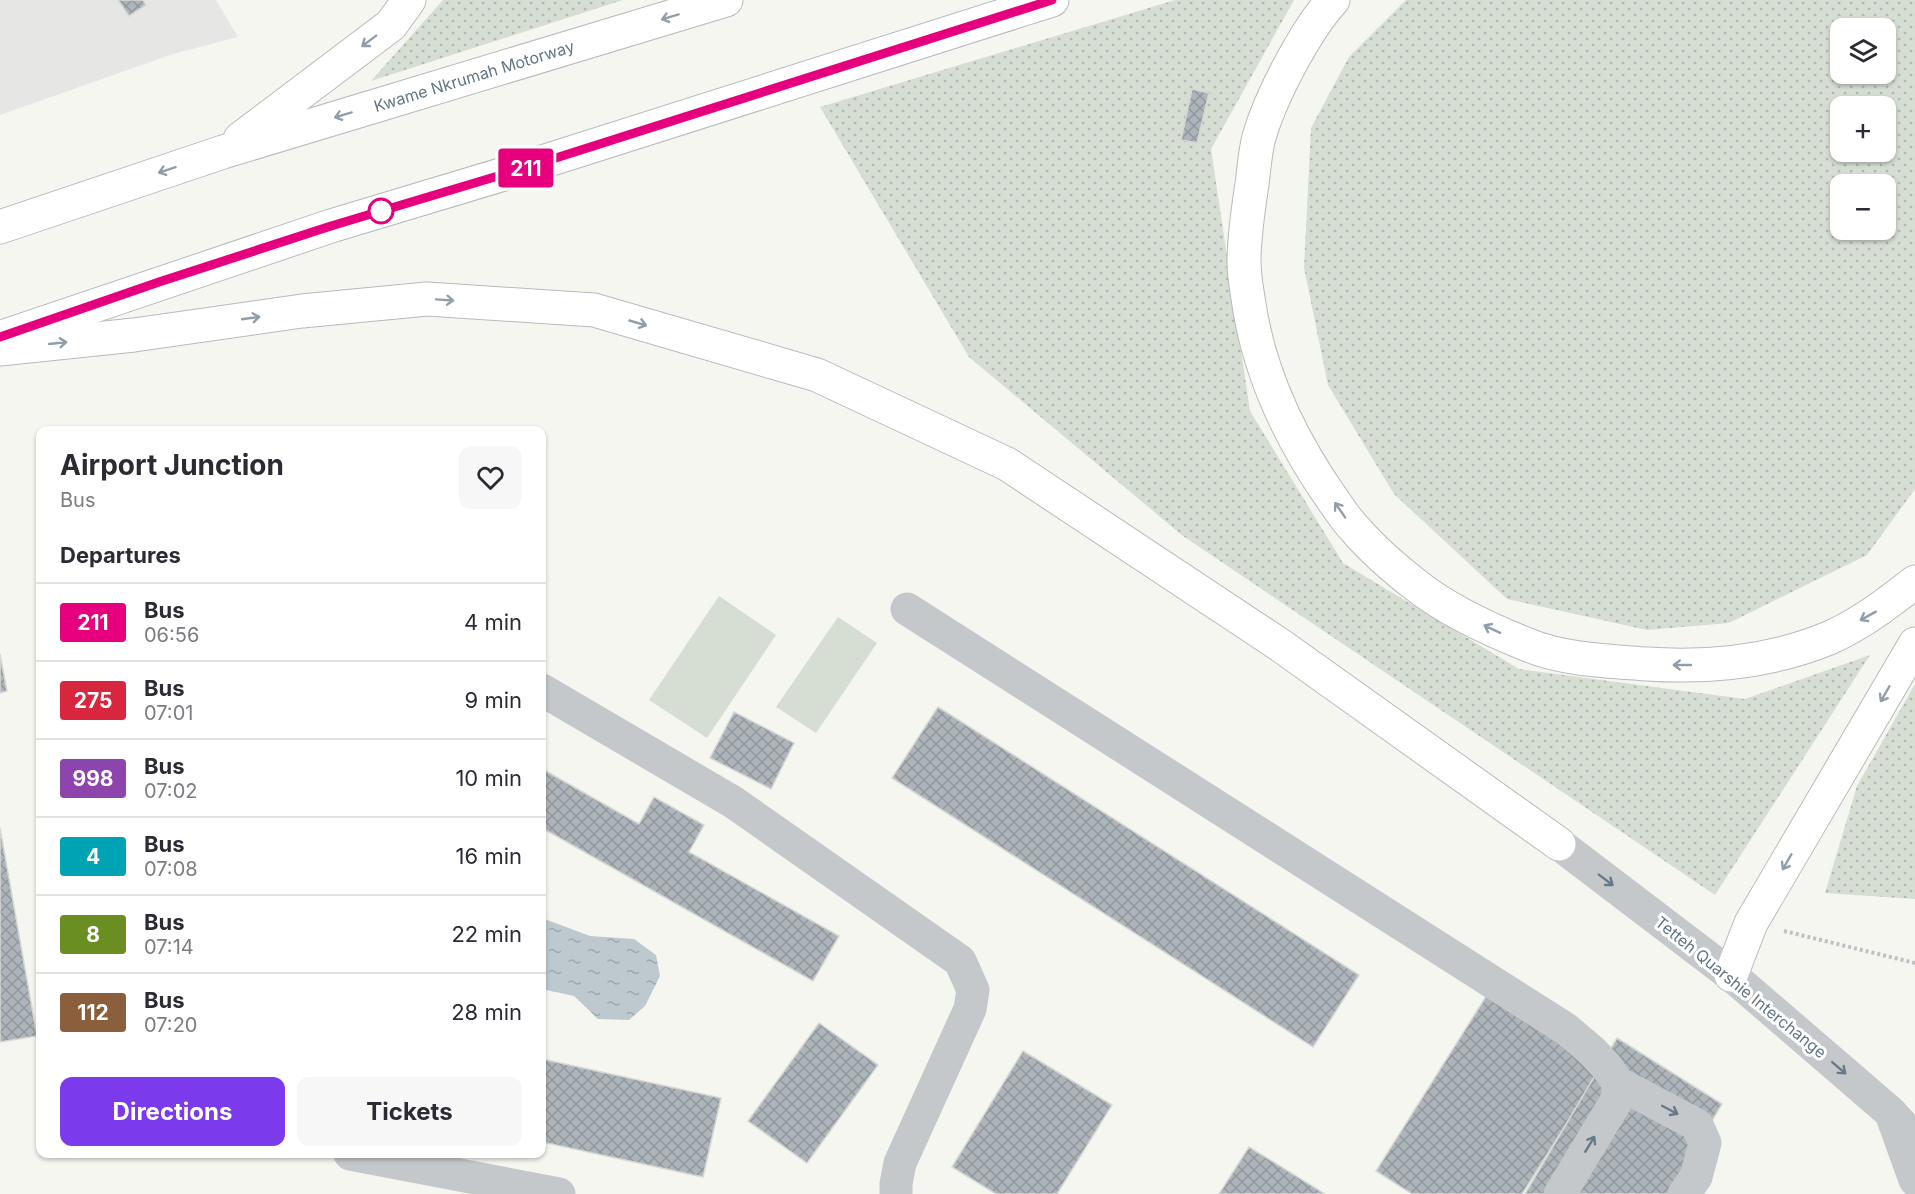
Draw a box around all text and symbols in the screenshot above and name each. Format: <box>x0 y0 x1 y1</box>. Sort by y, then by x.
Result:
one-way arrow <box>661 12 680 23</box>
map controls <box>1830 18 1896 240</box>
button: layers <box>1830 18 1896 84</box>
one-way arrow <box>361 35 377 48</box>
street label: Kwame Nkrumah Motorway <box>371 36 577 116</box>
button: + <box>1830 96 1896 162</box>
one-way arrow <box>333 111 352 122</box>
line badge: 211 <box>492 148 560 188</box>
text: 211 <box>510 156 542 181</box>
one-way arrow <box>158 165 177 176</box>
button: − <box>1830 174 1896 240</box>
unlabelled marker <box>368 198 394 224</box>
one-way arrow <box>435 295 455 306</box>
one-way arrow <box>241 312 261 323</box>
one-way arrow <box>628 318 647 329</box>
one-way arrow <box>48 337 68 348</box>
button: heart <box>459 446 522 509</box>
text: Airport Junction <box>60 448 284 482</box>
text: Bus <box>60 488 95 512</box>
one-way arrow <box>1334 502 1347 518</box>
text: Departures <box>60 542 181 568</box>
text: Bus <box>144 597 185 623</box>
text: 4 min <box>464 609 522 635</box>
text: 211 <box>77 610 109 635</box>
one-way arrow <box>1859 611 1876 623</box>
one-way arrow <box>1484 622 1502 634</box>
text: 06:56 <box>144 623 199 647</box>
one-way arrow <box>1672 659 1692 671</box>
text: Bus <box>144 675 185 701</box>
one-way arrow <box>1879 685 1891 702</box>
text: 9 min <box>465 687 522 713</box>
text: 275 <box>74 688 112 713</box>
text: 07:01 <box>144 701 193 725</box>
text: Bus <box>144 753 185 779</box>
text: 10 min <box>455 765 522 791</box>
text: 998 <box>73 766 113 791</box>
text: 07:02 <box>144 779 197 803</box>
text: Bus <box>144 831 185 857</box>
text: 16 min <box>456 843 522 869</box>
text: 4 <box>86 844 100 869</box>
one-way arrow <box>1780 854 1792 871</box>
text: 07:08 <box>144 857 198 881</box>
one-way arrow <box>1597 873 1613 886</box>
text: Bus <box>144 909 185 935</box>
street label: Tetteh Quarshie Interchange <box>1652 912 1830 1062</box>
text: 22 min <box>451 921 522 947</box>
text: 8 <box>86 922 100 947</box>
text: 07:14 <box>144 935 194 959</box>
text: Bus <box>144 987 185 1013</box>
text: 28 min <box>451 999 522 1025</box>
text: 112 <box>77 1000 109 1025</box>
text: 07:20 <box>144 1013 197 1037</box>
one-way arrow <box>1831 1061 1846 1075</box>
button: Directions <box>60 1077 285 1146</box>
button: Tickets <box>297 1077 522 1146</box>
one-way arrow <box>1660 1105 1678 1117</box>
one-way arrow <box>1585 1136 1597 1153</box>

